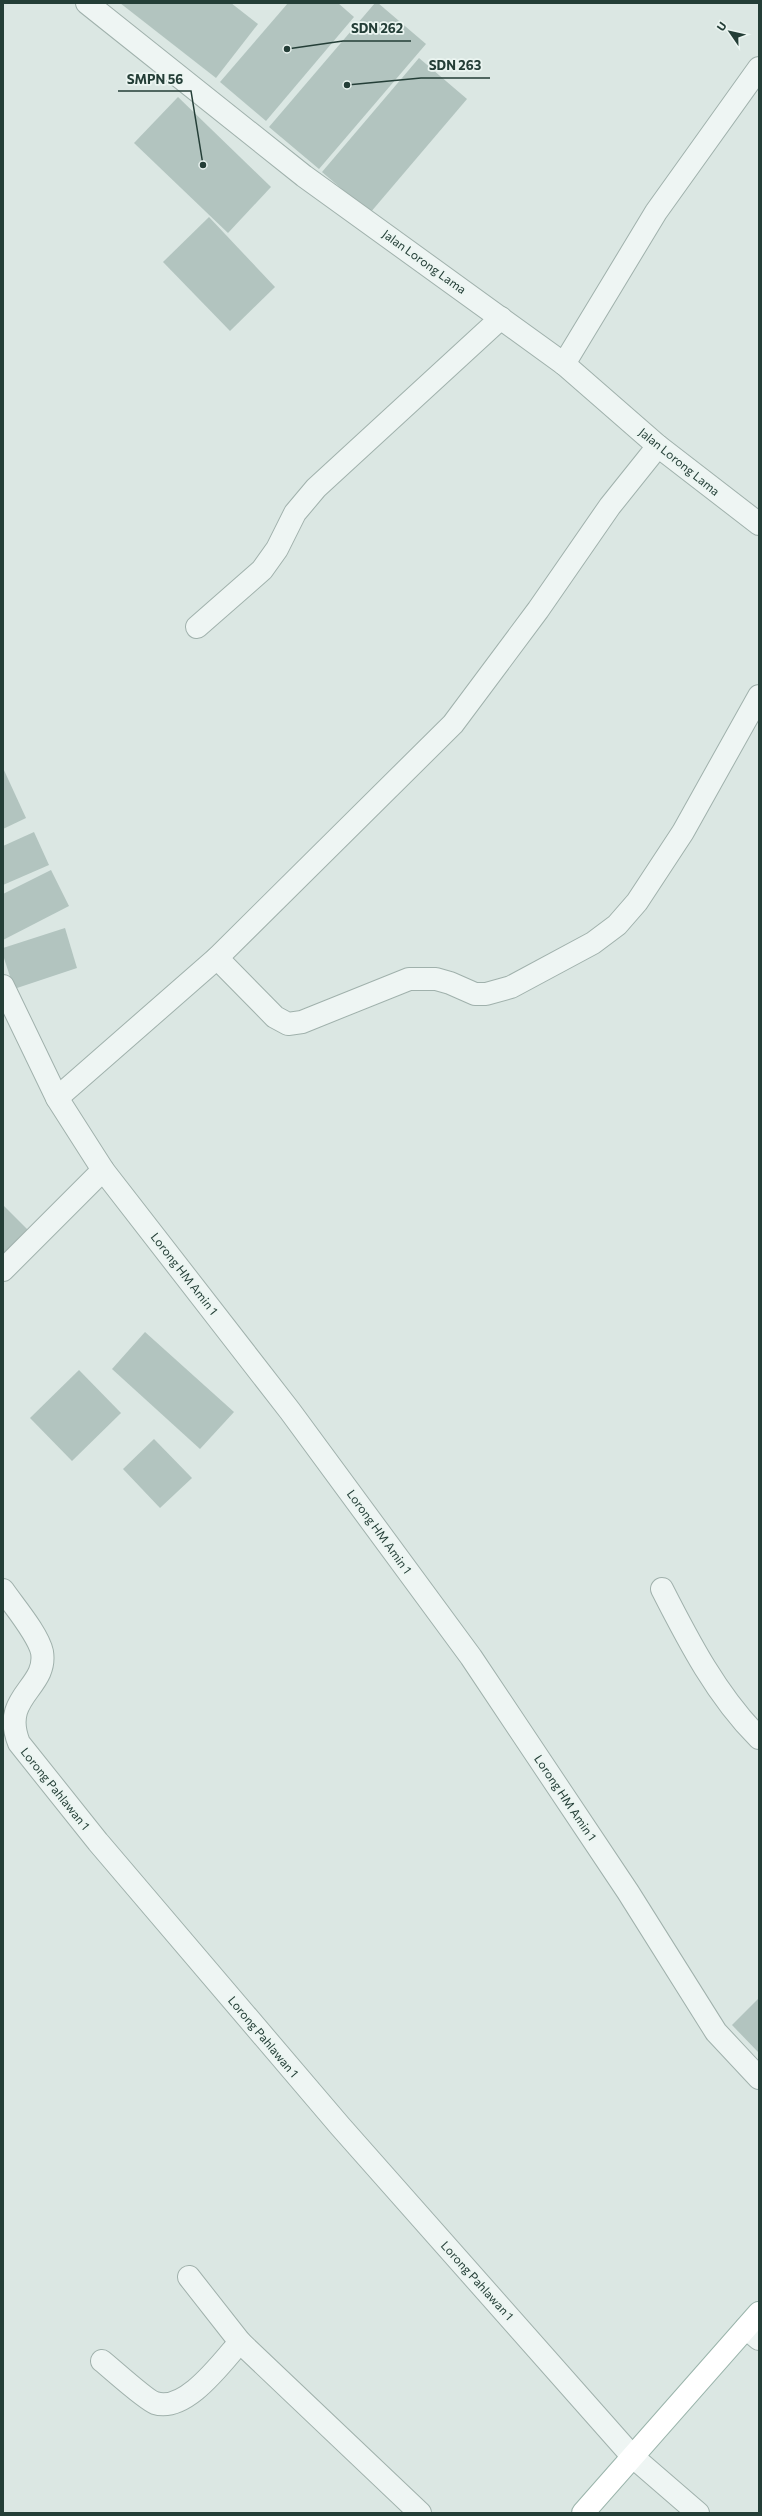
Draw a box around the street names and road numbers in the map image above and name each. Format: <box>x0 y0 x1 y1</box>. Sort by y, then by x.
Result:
street label: Jalan Lorong Lama <box>380 226 469 297</box>
street label: Jalan Lorong Lama <box>636 424 723 499</box>
street label: Lorong HM Amin 1 <box>148 1230 221 1317</box>
street label: Lorong HM Amin 1 <box>345 1487 415 1576</box>
street label: Lorong Pahlawan 1 <box>18 1745 93 1832</box>
street label: Lorong HM Amin 1 <box>532 1752 600 1843</box>
street label: Lorong Pahlawan 1 <box>226 1993 302 2080</box>
street label: Lorong Pahlawan 1 <box>439 2238 517 2323</box>

